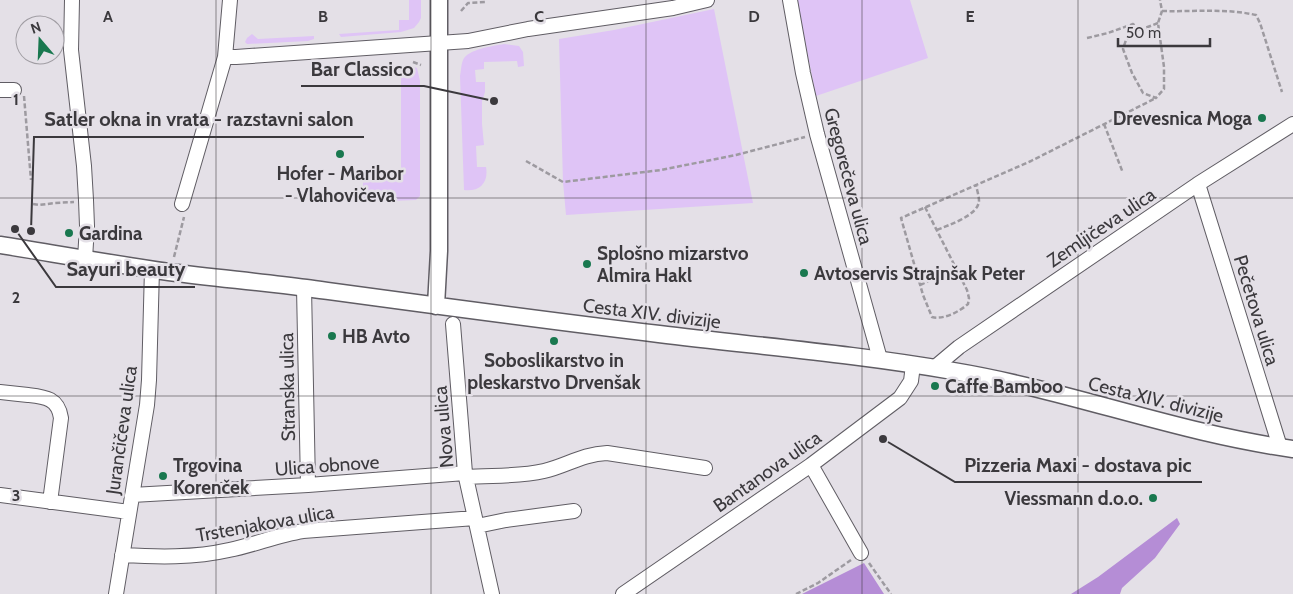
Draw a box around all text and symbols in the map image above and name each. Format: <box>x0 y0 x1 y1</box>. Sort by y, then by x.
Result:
text: A <box>103 7 113 26</box>
text: B <box>318 7 328 26</box>
text: C <box>534 7 544 26</box>
text: D <box>748 7 760 26</box>
text: E <box>965 7 975 26</box>
north arrow <box>15 15 65 65</box>
scale bar <box>1118 15 1210 47</box>
text: N <box>28 18 43 38</box>
text: 50 m <box>1126 24 1161 42</box>
callout: Bar Classico <box>301 51 424 86</box>
text: Bar Classico <box>310 57 414 81</box>
text: 1 <box>13 90 19 109</box>
callout: Satler okna in vrata - razstavni salon <box>34 102 364 137</box>
street label: Gregorečeva ulica <box>819 105 878 247</box>
text: Satler okna in vrata - razstavni salon <box>44 107 354 131</box>
place label: Drevesnica Moga <box>1113 107 1253 130</box>
marker: Drevesnica Moga <box>1256 112 1268 124</box>
marker: Hofer - Maribor - Vlahovičeva <box>334 148 346 160</box>
place label: Hofer - Maribor - Vlahovičeva <box>276 162 404 207</box>
street label: Zemljičeva ulica <box>1043 183 1160 272</box>
place label: Gardina <box>79 222 143 245</box>
marker: Gardina <box>63 227 75 239</box>
place label: Splošno mizarstvo Almira Hakl <box>597 242 749 287</box>
callout: Sayuri beauty <box>56 252 195 287</box>
street label: Pečetova ulica <box>1229 252 1284 368</box>
text: Sayuri beauty <box>66 257 186 281</box>
marker: Splošno mizarstvo Almira Hakl <box>581 258 593 270</box>
place label: Avtoservis Strajnšak Peter <box>814 262 1026 285</box>
marker: Avtoservis Strajnšak Peter <box>798 267 810 279</box>
text: 2 <box>12 288 20 307</box>
street label: Cesta XIV. divizije <box>582 294 722 333</box>
place label: HB Avto <box>342 325 410 348</box>
marker: HB Avto <box>326 330 338 342</box>
street label: Stranska ulica <box>275 332 300 442</box>
marker: Soboslikarstvo in pleskarstvo Drvenšak <box>548 335 560 347</box>
place label: Soboslikarstvo in pleskarstvo Drvenšak <box>467 349 641 394</box>
street label: Jurančičeva ulica <box>101 364 142 497</box>
street label: Cesta XIV. divizije <box>1086 372 1226 427</box>
place label: Caffe Bamboo <box>945 375 1063 398</box>
marker: Caffe Bamboo <box>929 380 941 392</box>
street label: Nova ulica <box>428 385 459 469</box>
street label: Bantanova ulica <box>709 426 826 517</box>
callout: Pizzeria Maxi - dostava pic <box>955 447 1202 482</box>
street label: Ulica obnove <box>274 450 380 481</box>
text: Pizzeria Maxi - dostava pic <box>964 453 1192 477</box>
place label: Trgovina Korenček <box>173 454 250 499</box>
marker: Trgovina Korenček <box>157 470 169 482</box>
text: 3 <box>12 486 20 505</box>
place label: Viessmann d.o.o. <box>1005 487 1143 510</box>
marker: Viessmann d.o.o. <box>1147 492 1159 504</box>
street label: Trstenjakova ulica <box>194 500 336 547</box>

